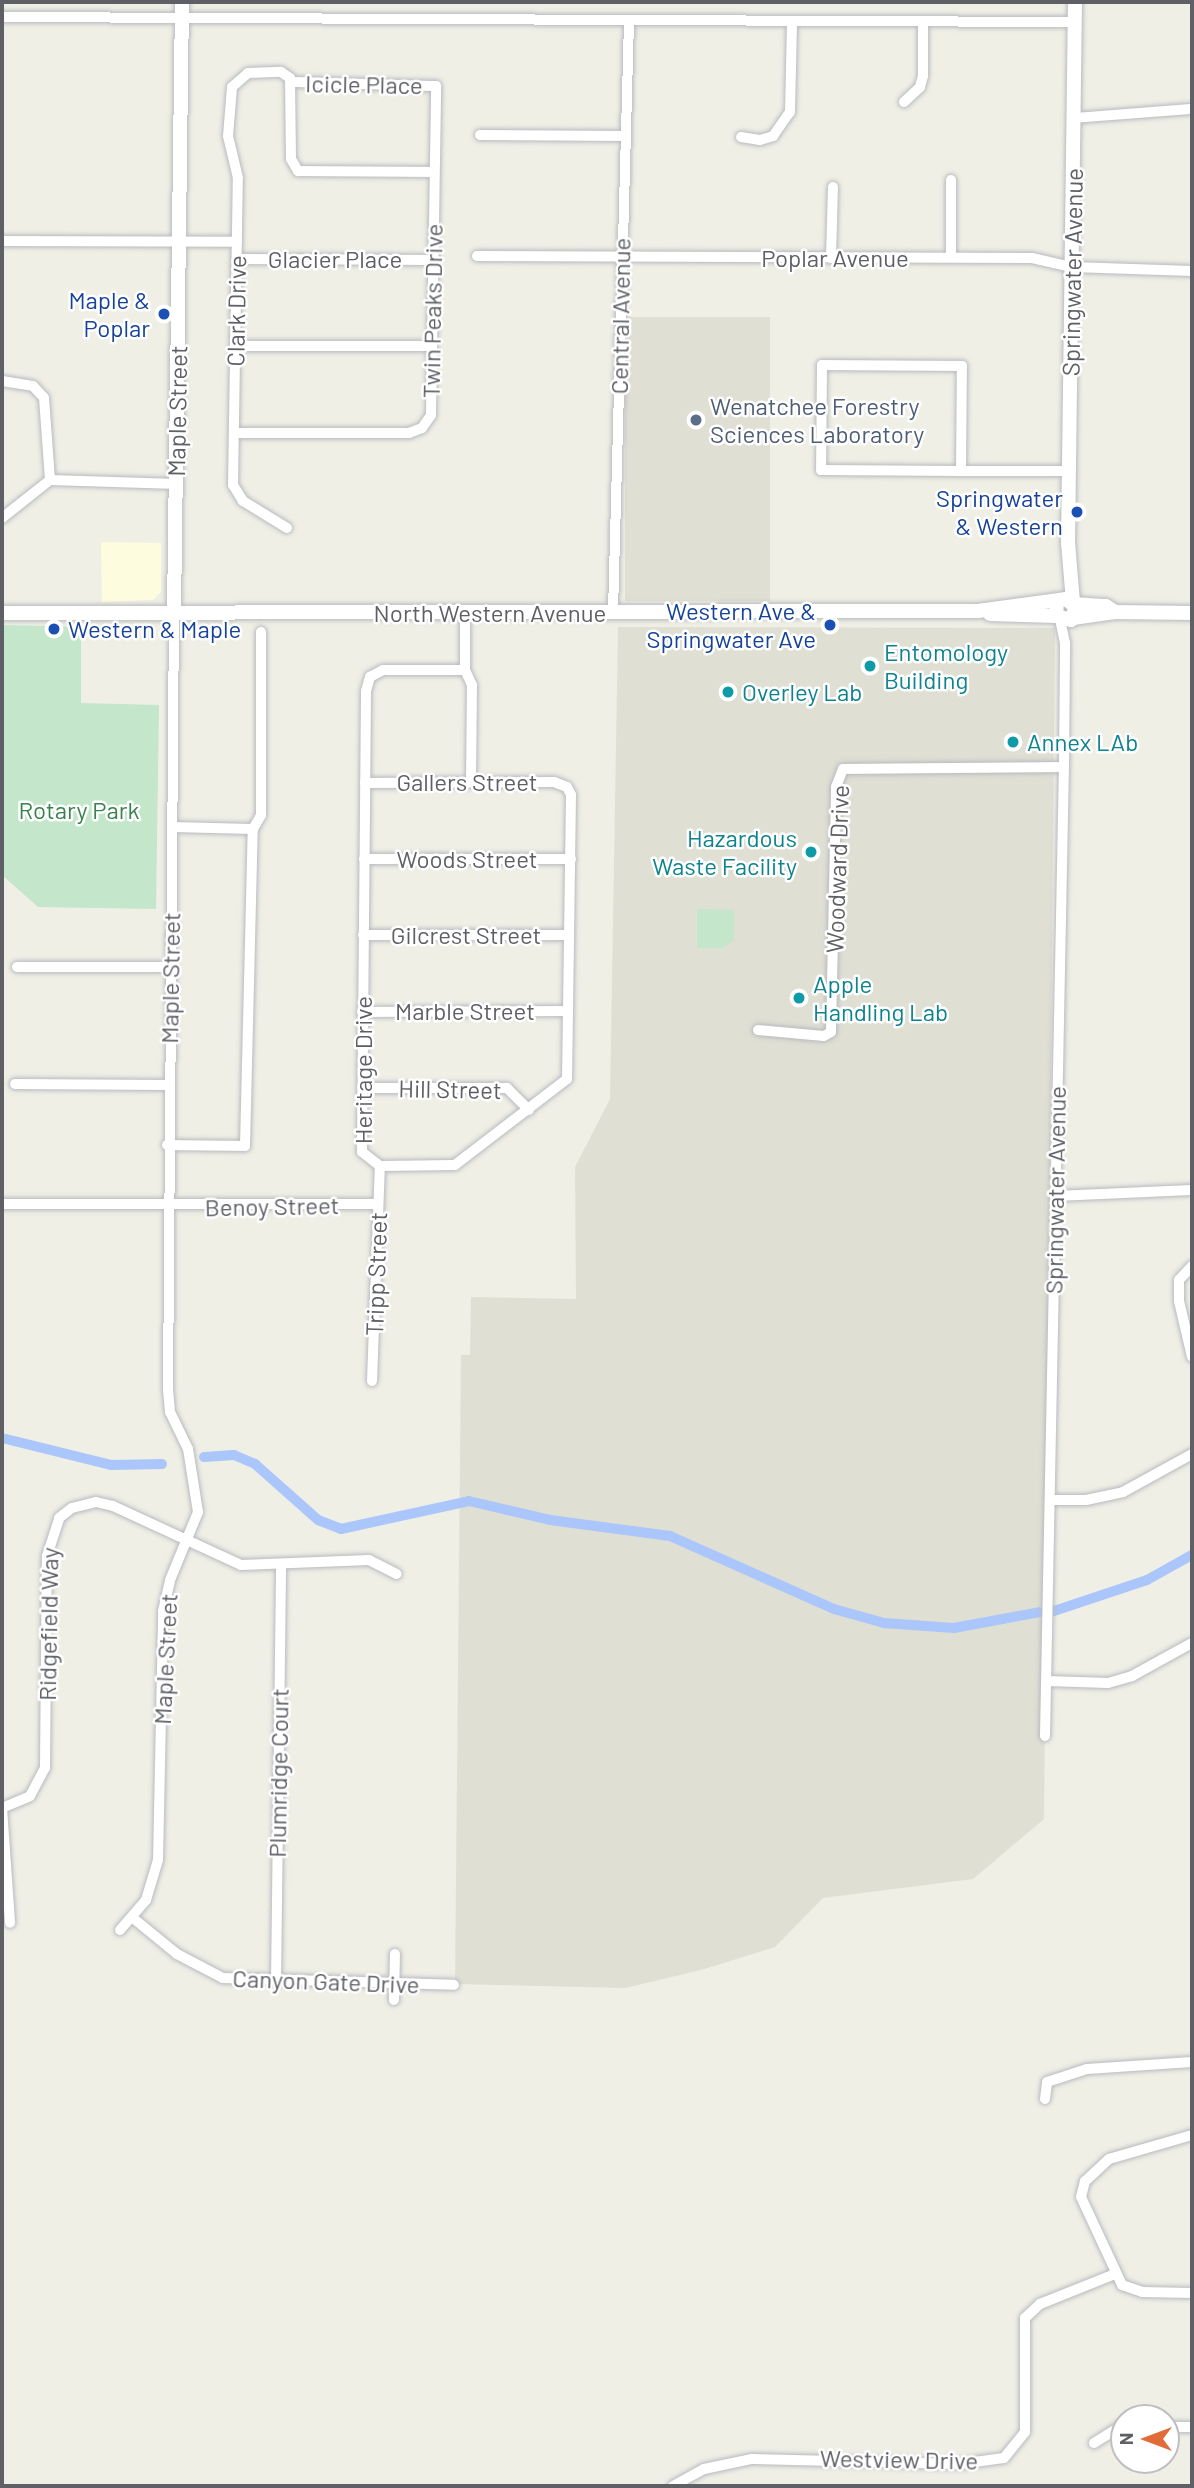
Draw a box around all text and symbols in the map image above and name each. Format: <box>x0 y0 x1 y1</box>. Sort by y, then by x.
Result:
street label: Icicle Place <box>305 69 423 99</box>
street label: Springwater Avenue <box>1056 168 1088 376</box>
street label: Twin Peaks Drive <box>416 224 448 398</box>
street label: Central Avenue <box>604 237 636 395</box>
street label: Poplar Avenue <box>761 244 909 272</box>
street label: Glacier Place <box>268 245 402 273</box>
street label: Clark Drive <box>221 255 251 367</box>
place label: Maple & Poplar <box>68 286 150 342</box>
marker: Maple & Poplar <box>156 306 172 322</box>
street label: Maple Street <box>161 345 193 477</box>
place label: Wenatchee Forestry Sciences Laboratory <box>710 392 924 448</box>
marker: Wenatchee Forestry Sciences Laboratory <box>688 412 704 428</box>
place label: Springwater & Western <box>936 484 1063 540</box>
marker: Springwater & Western <box>1069 504 1085 520</box>
place label: Western Ave & Springwater Ave <box>647 597 816 653</box>
street label: North Western Avenue <box>374 599 606 627</box>
place label: Western & Maple <box>68 615 241 643</box>
marker: Western Ave & Springwater Ave <box>822 617 838 633</box>
marker: Western & Maple <box>46 621 62 637</box>
place label: Entomology Building <box>884 638 1008 694</box>
marker: Entomology Building <box>862 658 878 674</box>
place label: Overley Lab <box>742 678 862 706</box>
marker: Overley Lab <box>720 684 736 700</box>
place label: Annex LAb <box>1027 728 1138 756</box>
marker: Annex LAb <box>1005 734 1021 750</box>
street label: Gallers Street <box>396 768 538 796</box>
street label: Woodward Drive <box>820 784 854 954</box>
park label: Rotary Park <box>19 796 139 824</box>
place label: Hazardous Waste Facility <box>652 824 797 880</box>
marker: Hazardous Waste Facility <box>803 844 819 860</box>
street label: Woods Street <box>396 845 538 873</box>
street label: Maple Street <box>154 912 186 1044</box>
street label: Gilcrest Street <box>391 921 541 949</box>
place label: Apple Handling Lab <box>813 970 948 1026</box>
marker: Apple Handling Lab <box>791 990 807 1006</box>
street label: Heritage Drive <box>349 996 377 1144</box>
street label: Marble Street <box>395 997 535 1025</box>
street label: Hill Street <box>398 1074 502 1104</box>
street label: Springwater Avenue <box>1039 1086 1071 1294</box>
street label: Benoy Street <box>204 1190 340 1222</box>
street label: Tripp Street <box>359 1212 393 1336</box>
street label: Ridgefield Way <box>32 1547 64 1701</box>
street label: Maple Street <box>147 1593 183 1725</box>
street label: Plumridge Court <box>262 1688 294 1858</box>
street label: Canyon Gate Drive <box>232 1963 420 1999</box>
north arrow <box>1110 2404 1180 2474</box>
text: N <box>1114 2433 1137 2445</box>
street label: Westview Drive <box>820 2443 978 2475</box>

